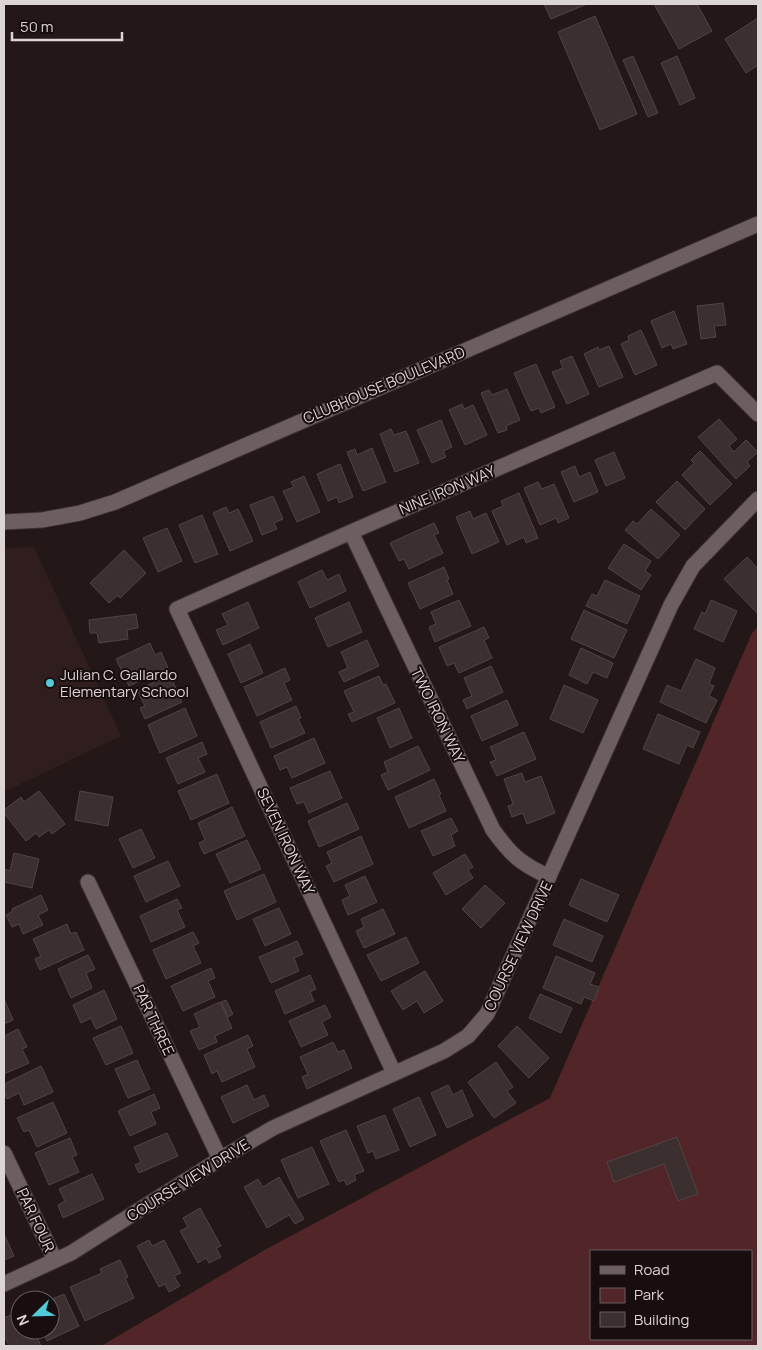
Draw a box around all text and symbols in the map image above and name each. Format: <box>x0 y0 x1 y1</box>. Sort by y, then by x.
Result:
scale bar <box>12 10 122 42</box>
text: 50 m <box>20 16 54 37</box>
street label: CLUBHOUSE BOULEVARD <box>300 341 468 429</box>
street label: NINE IRON WAY <box>396 460 499 520</box>
place label: Julian C. Gallardo Elementary School <box>60 664 189 702</box>
street label: TWO IRON WAY <box>406 664 470 767</box>
marker: Julian C. Gallardo Elementary School <box>44 677 56 689</box>
street label: SEVEN IRON WAY <box>252 784 320 898</box>
street label: COURSE VIEW DRIVE <box>479 878 557 1014</box>
street label: PAR THREE <box>128 981 180 1059</box>
street label: COURSE VIEW DRIVE <box>123 1134 253 1226</box>
street label: PAR FOUR <box>12 1184 60 1256</box>
legend <box>590 1250 752 1340</box>
text: Road <box>634 1259 670 1280</box>
text: Park <box>634 1284 664 1305</box>
north arrow <box>10 1290 60 1340</box>
text: Building <box>634 1309 689 1330</box>
text: N <box>12 1312 33 1329</box>

